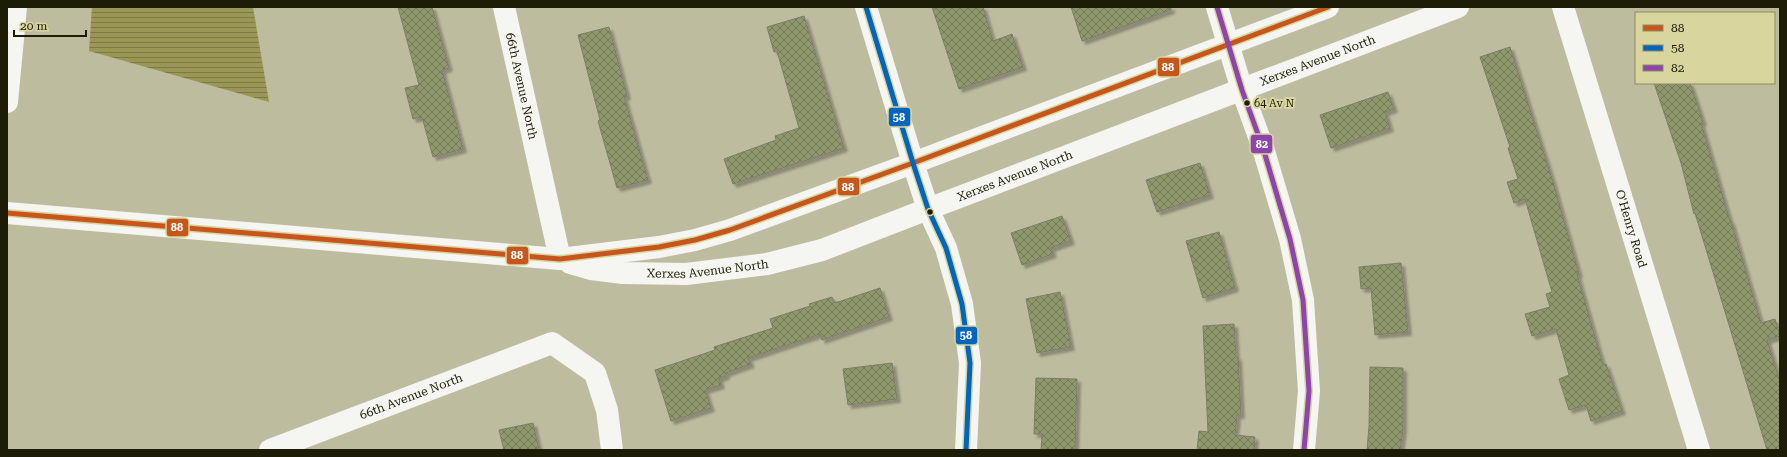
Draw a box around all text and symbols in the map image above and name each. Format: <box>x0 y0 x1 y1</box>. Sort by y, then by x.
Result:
scale bar <box>14 12 86 38</box>
legend <box>1635 12 1775 84</box>
text: 20 m <box>20 19 47 33</box>
text: 88 <box>1671 21 1685 35</box>
street label: 66th Avenue North <box>503 31 540 141</box>
street label: Xerxes Avenue North <box>1258 32 1378 89</box>
text: 58 <box>1671 41 1685 55</box>
line badge: 88 <box>1157 57 1180 77</box>
text: 88 <box>1162 61 1174 74</box>
text: 82 <box>1671 61 1685 75</box>
place label: 64 Av N <box>1254 97 1295 110</box>
marker: 64 Av N <box>1242 98 1252 108</box>
line badge: 58 <box>888 107 911 127</box>
text: 58 <box>893 111 905 124</box>
line badge: 82 <box>1250 134 1273 154</box>
text: 82 <box>1256 138 1268 151</box>
street label: Xerxes Avenue North <box>955 147 1075 204</box>
line badge: 88 <box>837 177 860 196</box>
text: 88 <box>842 181 854 194</box>
street label: O'Henry Road <box>1613 188 1650 270</box>
unlabelled marker <box>925 207 935 217</box>
line badge: 88 <box>166 218 189 237</box>
text: 88 <box>171 221 183 234</box>
line badge: 88 <box>506 246 529 265</box>
text: 88 <box>511 249 523 262</box>
street label: Xerxes Avenue North <box>646 257 770 281</box>
line badge: 58 <box>955 326 978 345</box>
text: 58 <box>960 329 972 342</box>
street label: 66th Avenue North <box>358 370 465 422</box>

